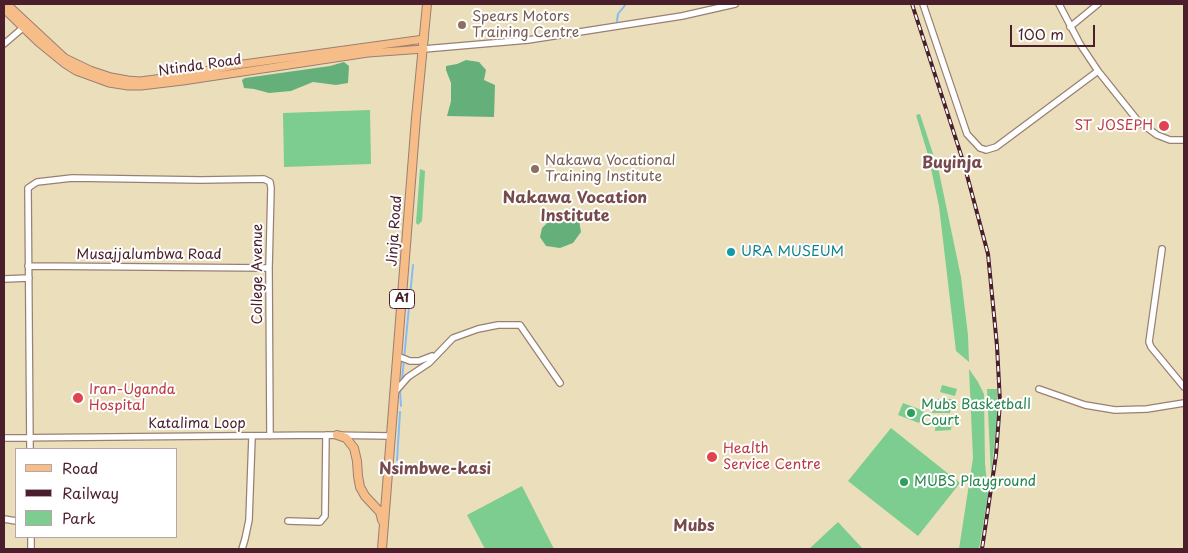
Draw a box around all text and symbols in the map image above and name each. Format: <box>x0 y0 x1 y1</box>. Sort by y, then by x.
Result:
place label: Spears Motors Training Centre <box>472 9 579 41</box>
scale bar <box>1013 15 1098 47</box>
marker: Spears Motors Training Centre <box>456 19 468 31</box>
text: 100 m <box>1018 22 1064 45</box>
street label: Ntinda Road <box>157 52 243 80</box>
place label: ST JOSEPH <box>1074 118 1153 134</box>
marker: ST JOSEPH <box>1157 119 1171 133</box>
place label: Nakawa Vocational Training Institute <box>545 153 675 186</box>
district label: Buyinja <box>922 154 982 174</box>
marker: Nakawa Vocational Training Institute <box>529 163 541 175</box>
district label: Nakawa Vocation Institute <box>503 189 647 227</box>
street label: Jinja Road <box>384 195 406 267</box>
street label: College Avenue <box>250 224 266 324</box>
place label: URA MUSEUM <box>741 244 844 260</box>
marker: URA MUSEUM <box>725 246 737 258</box>
street label: Musajjalumbwa Road <box>76 247 222 263</box>
road number: A1 <box>390 290 414 308</box>
place label: Iran-Uganda Hospital <box>89 382 175 414</box>
marker: Iran-Uganda Hospital <box>71 391 85 405</box>
place label: Mubs Basketball Court <box>921 397 1031 430</box>
marker: Mubs Basketball Court <box>905 407 917 419</box>
street label: Katalima Loop <box>148 416 246 432</box>
place label: Health Service Centre <box>723 441 821 474</box>
legend <box>15 448 178 538</box>
marker: Health Service Centre <box>705 450 719 464</box>
text: Road <box>62 456 98 479</box>
district label: Nsimbwe-kasi <box>379 460 491 480</box>
place label: MUBS Playground <box>914 474 1036 490</box>
marker: MUBS Playground <box>898 476 910 488</box>
text: Railway <box>62 481 119 504</box>
text: Park <box>62 506 96 529</box>
district label: Mubs <box>673 517 715 537</box>

